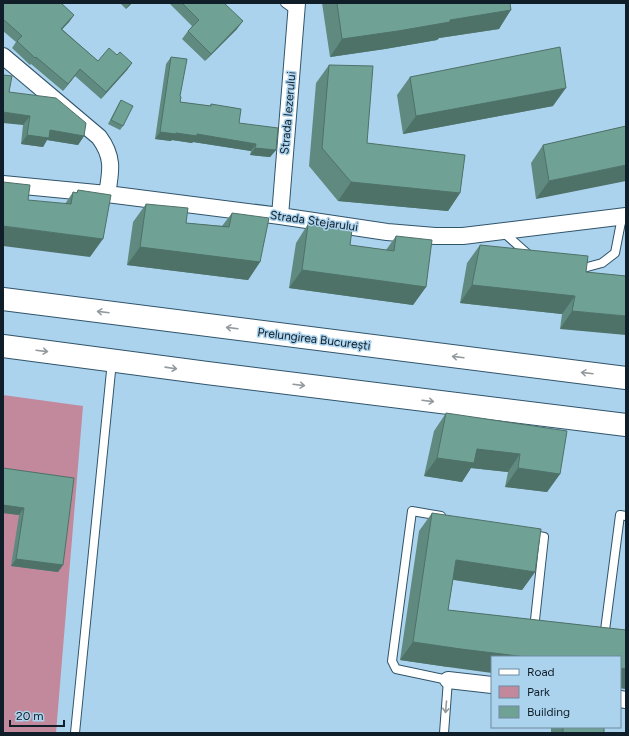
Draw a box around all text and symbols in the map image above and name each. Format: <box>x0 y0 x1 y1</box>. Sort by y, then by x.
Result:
street label: Strada Iezerului <box>277 71 299 155</box>
street label: Strada Stejarului <box>269 208 359 234</box>
one-way arrow <box>97 308 110 315</box>
one-way arrow <box>226 324 239 332</box>
street label: Prelungirea București <box>257 325 371 353</box>
one-way arrow <box>35 347 48 355</box>
one-way arrow <box>452 353 465 361</box>
one-way arrow <box>164 364 177 372</box>
one-way arrow <box>581 370 594 377</box>
one-way arrow <box>293 381 306 389</box>
one-way arrow <box>422 397 435 404</box>
legend <box>491 656 621 728</box>
text: Road <box>527 665 555 679</box>
text: Park <box>527 685 550 699</box>
one-way arrow <box>442 700 449 713</box>
scale bar <box>10 702 64 728</box>
text: Building <box>527 705 570 719</box>
text: 20 m <box>16 709 44 723</box>

